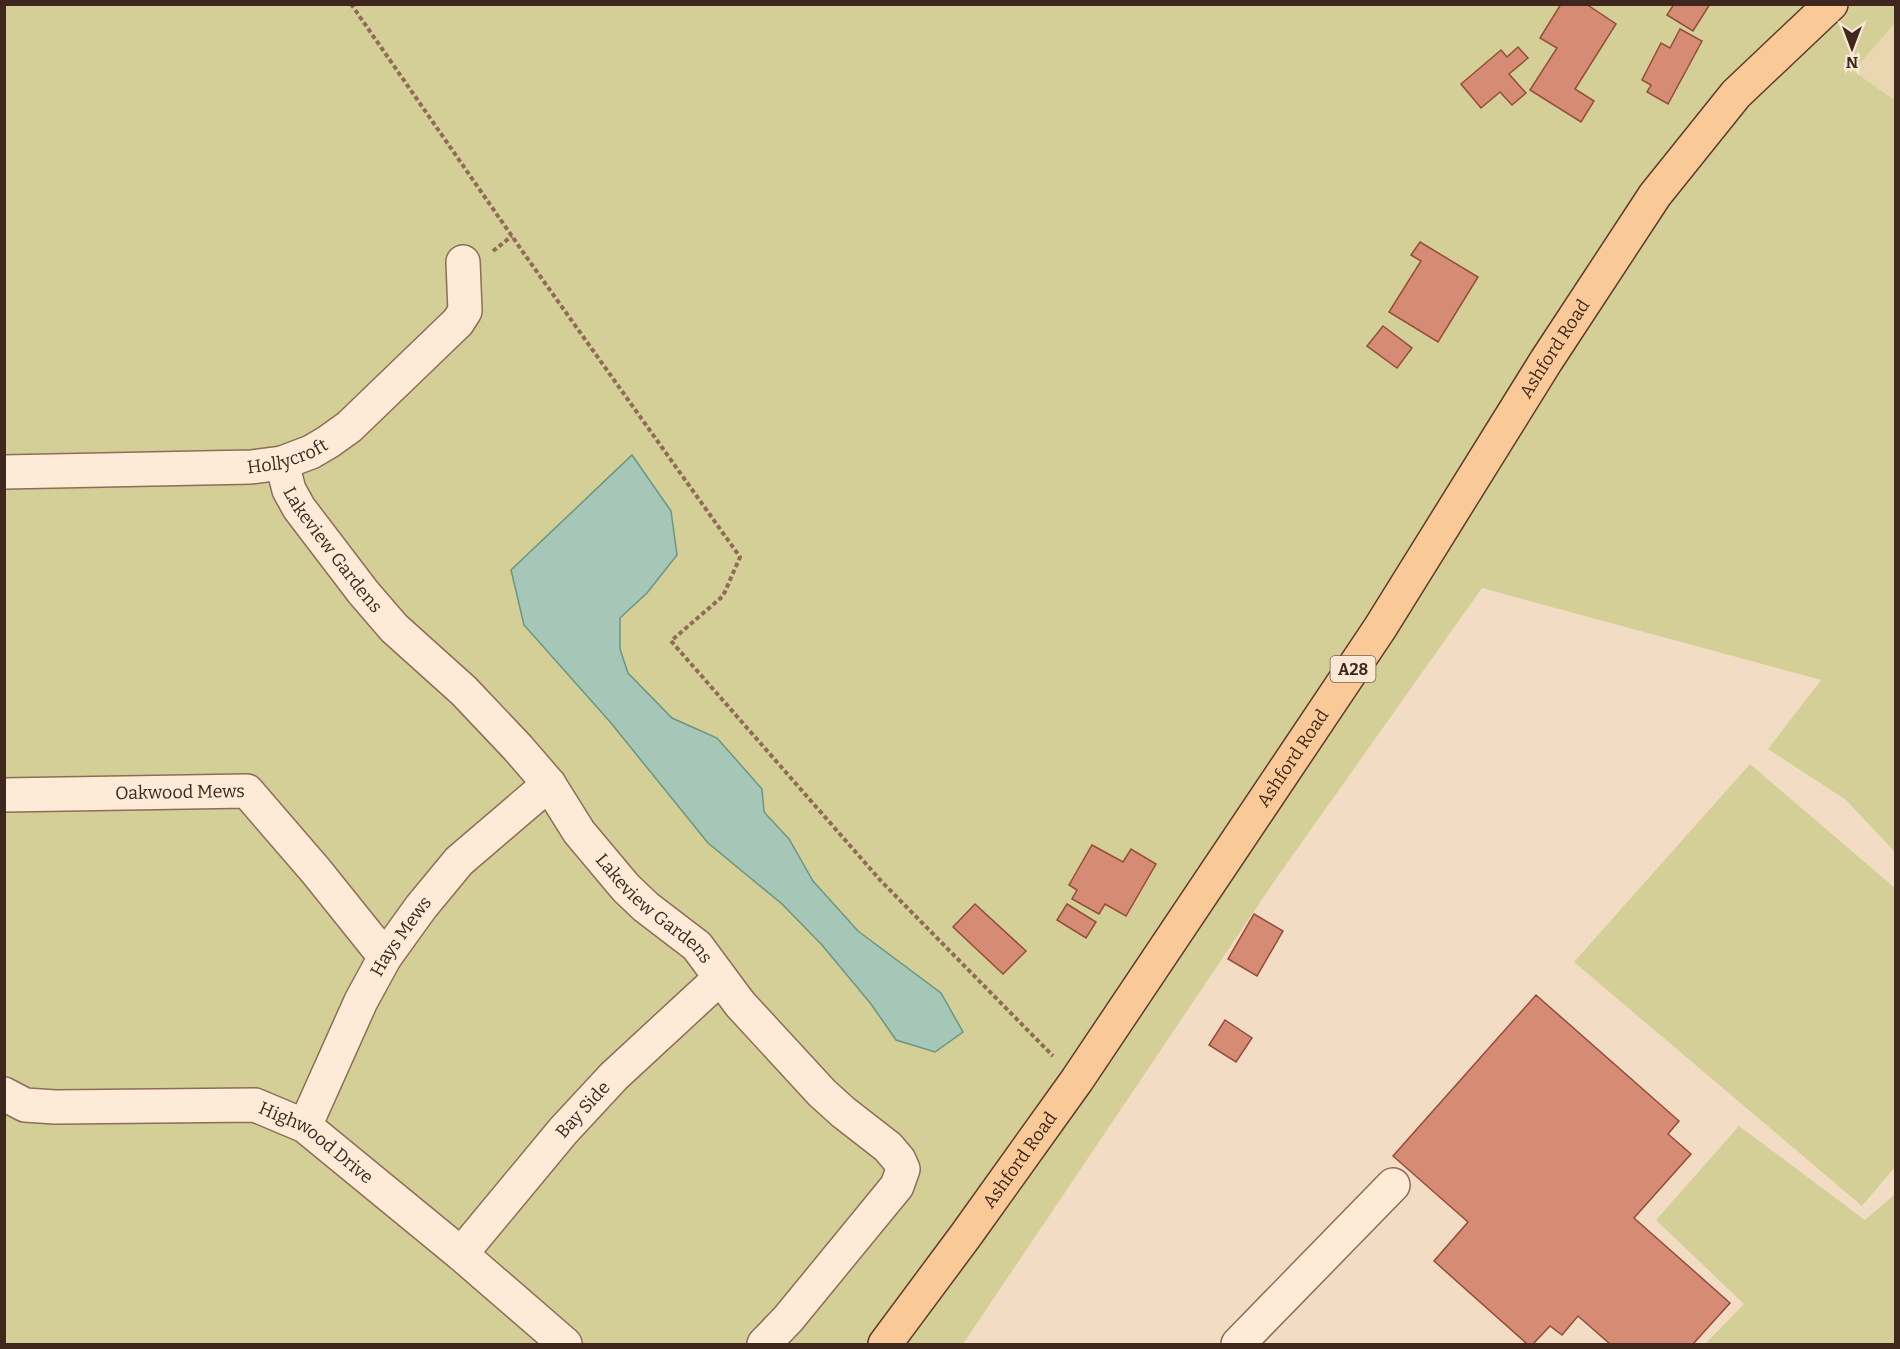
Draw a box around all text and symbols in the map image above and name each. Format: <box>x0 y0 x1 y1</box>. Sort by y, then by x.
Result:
north arrow <box>1822 18 1882 78</box>
text: N <box>1846 53 1858 72</box>
street label: Ashford Road <box>1515 295 1595 402</box>
street label: Hollycroft <box>246 433 332 478</box>
street label: Lakeview Gardens <box>278 483 387 617</box>
road number: A28 <box>1330 656 1376 682</box>
street label: Ashford Road <box>1252 705 1334 811</box>
street label: Oakwood Mews <box>115 780 245 804</box>
street label: Lakeview Gardens <box>591 849 717 968</box>
street label: Hays Mews <box>366 892 436 980</box>
street label: Bay Side <box>551 1077 615 1142</box>
street label: Highwood Drive <box>256 1097 378 1188</box>
street label: Ashford Road <box>978 1107 1062 1212</box>

